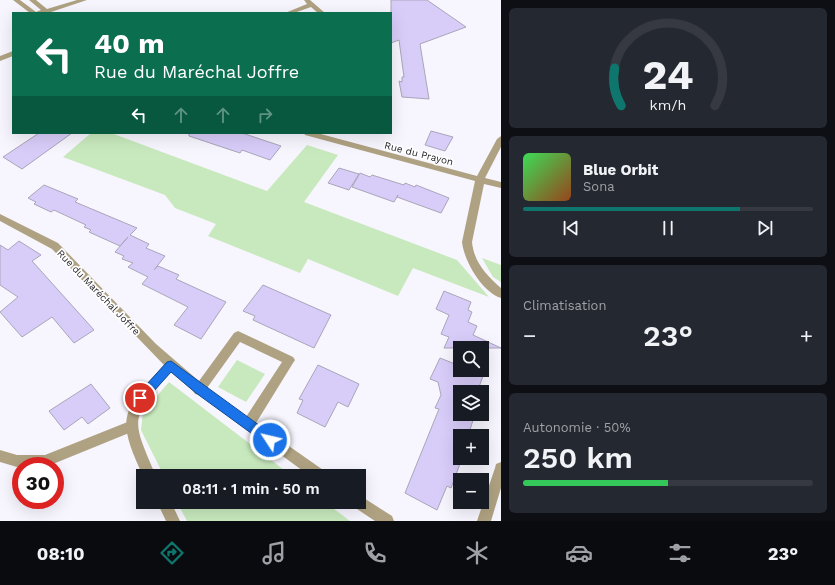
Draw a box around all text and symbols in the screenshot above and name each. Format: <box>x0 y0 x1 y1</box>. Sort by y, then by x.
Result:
text: 40 m <box>94 27 164 60</box>
icon: left <box>28 28 80 80</box>
text: 24 <box>642 50 694 99</box>
text: Rue du Maréchal Joffre <box>94 61 299 82</box>
text: km/h <box>650 97 686 113</box>
icon: left <box>128 104 150 126</box>
icon: ahead <box>170 104 192 126</box>
icon: ahead <box>212 104 234 126</box>
icon: right <box>254 104 276 126</box>
street label: Rue du Prayon <box>383 140 454 167</box>
text: Blue Orbit <box>583 161 658 179</box>
text: Sona <box>583 179 615 194</box>
icon: previous <box>560 217 582 239</box>
icon: pause <box>657 217 679 239</box>
icon: next <box>754 217 776 239</box>
street label: Rue du Maréchal Joffre <box>55 248 142 337</box>
text: Climatisation <box>523 298 606 313</box>
text: 23° <box>643 318 693 353</box>
text: − <box>523 323 536 348</box>
text: + <box>800 323 813 348</box>
map controls <box>453 341 489 509</box>
button: search <box>453 341 489 377</box>
pin <box>123 381 157 415</box>
button: layers <box>453 385 489 421</box>
icon: arrive <box>129 387 151 409</box>
position arrow <box>249 419 291 461</box>
text: Autonomie · 50% <box>523 420 631 435</box>
button: + <box>453 429 489 465</box>
text: 250 km <box>523 440 633 475</box>
speed limit sign: 30 <box>12 457 64 509</box>
button: − <box>453 473 489 509</box>
text: 08:11 · 1 min · 50 m <box>182 480 320 498</box>
icon: directions <box>158 539 186 567</box>
icon: music <box>260 539 288 567</box>
icon: phone <box>361 539 389 567</box>
icon: climate <box>463 539 491 567</box>
icon: car <box>565 539 593 567</box>
icon: filters <box>666 539 694 567</box>
text: 08:10 <box>37 543 84 564</box>
text: 23° <box>768 543 798 564</box>

